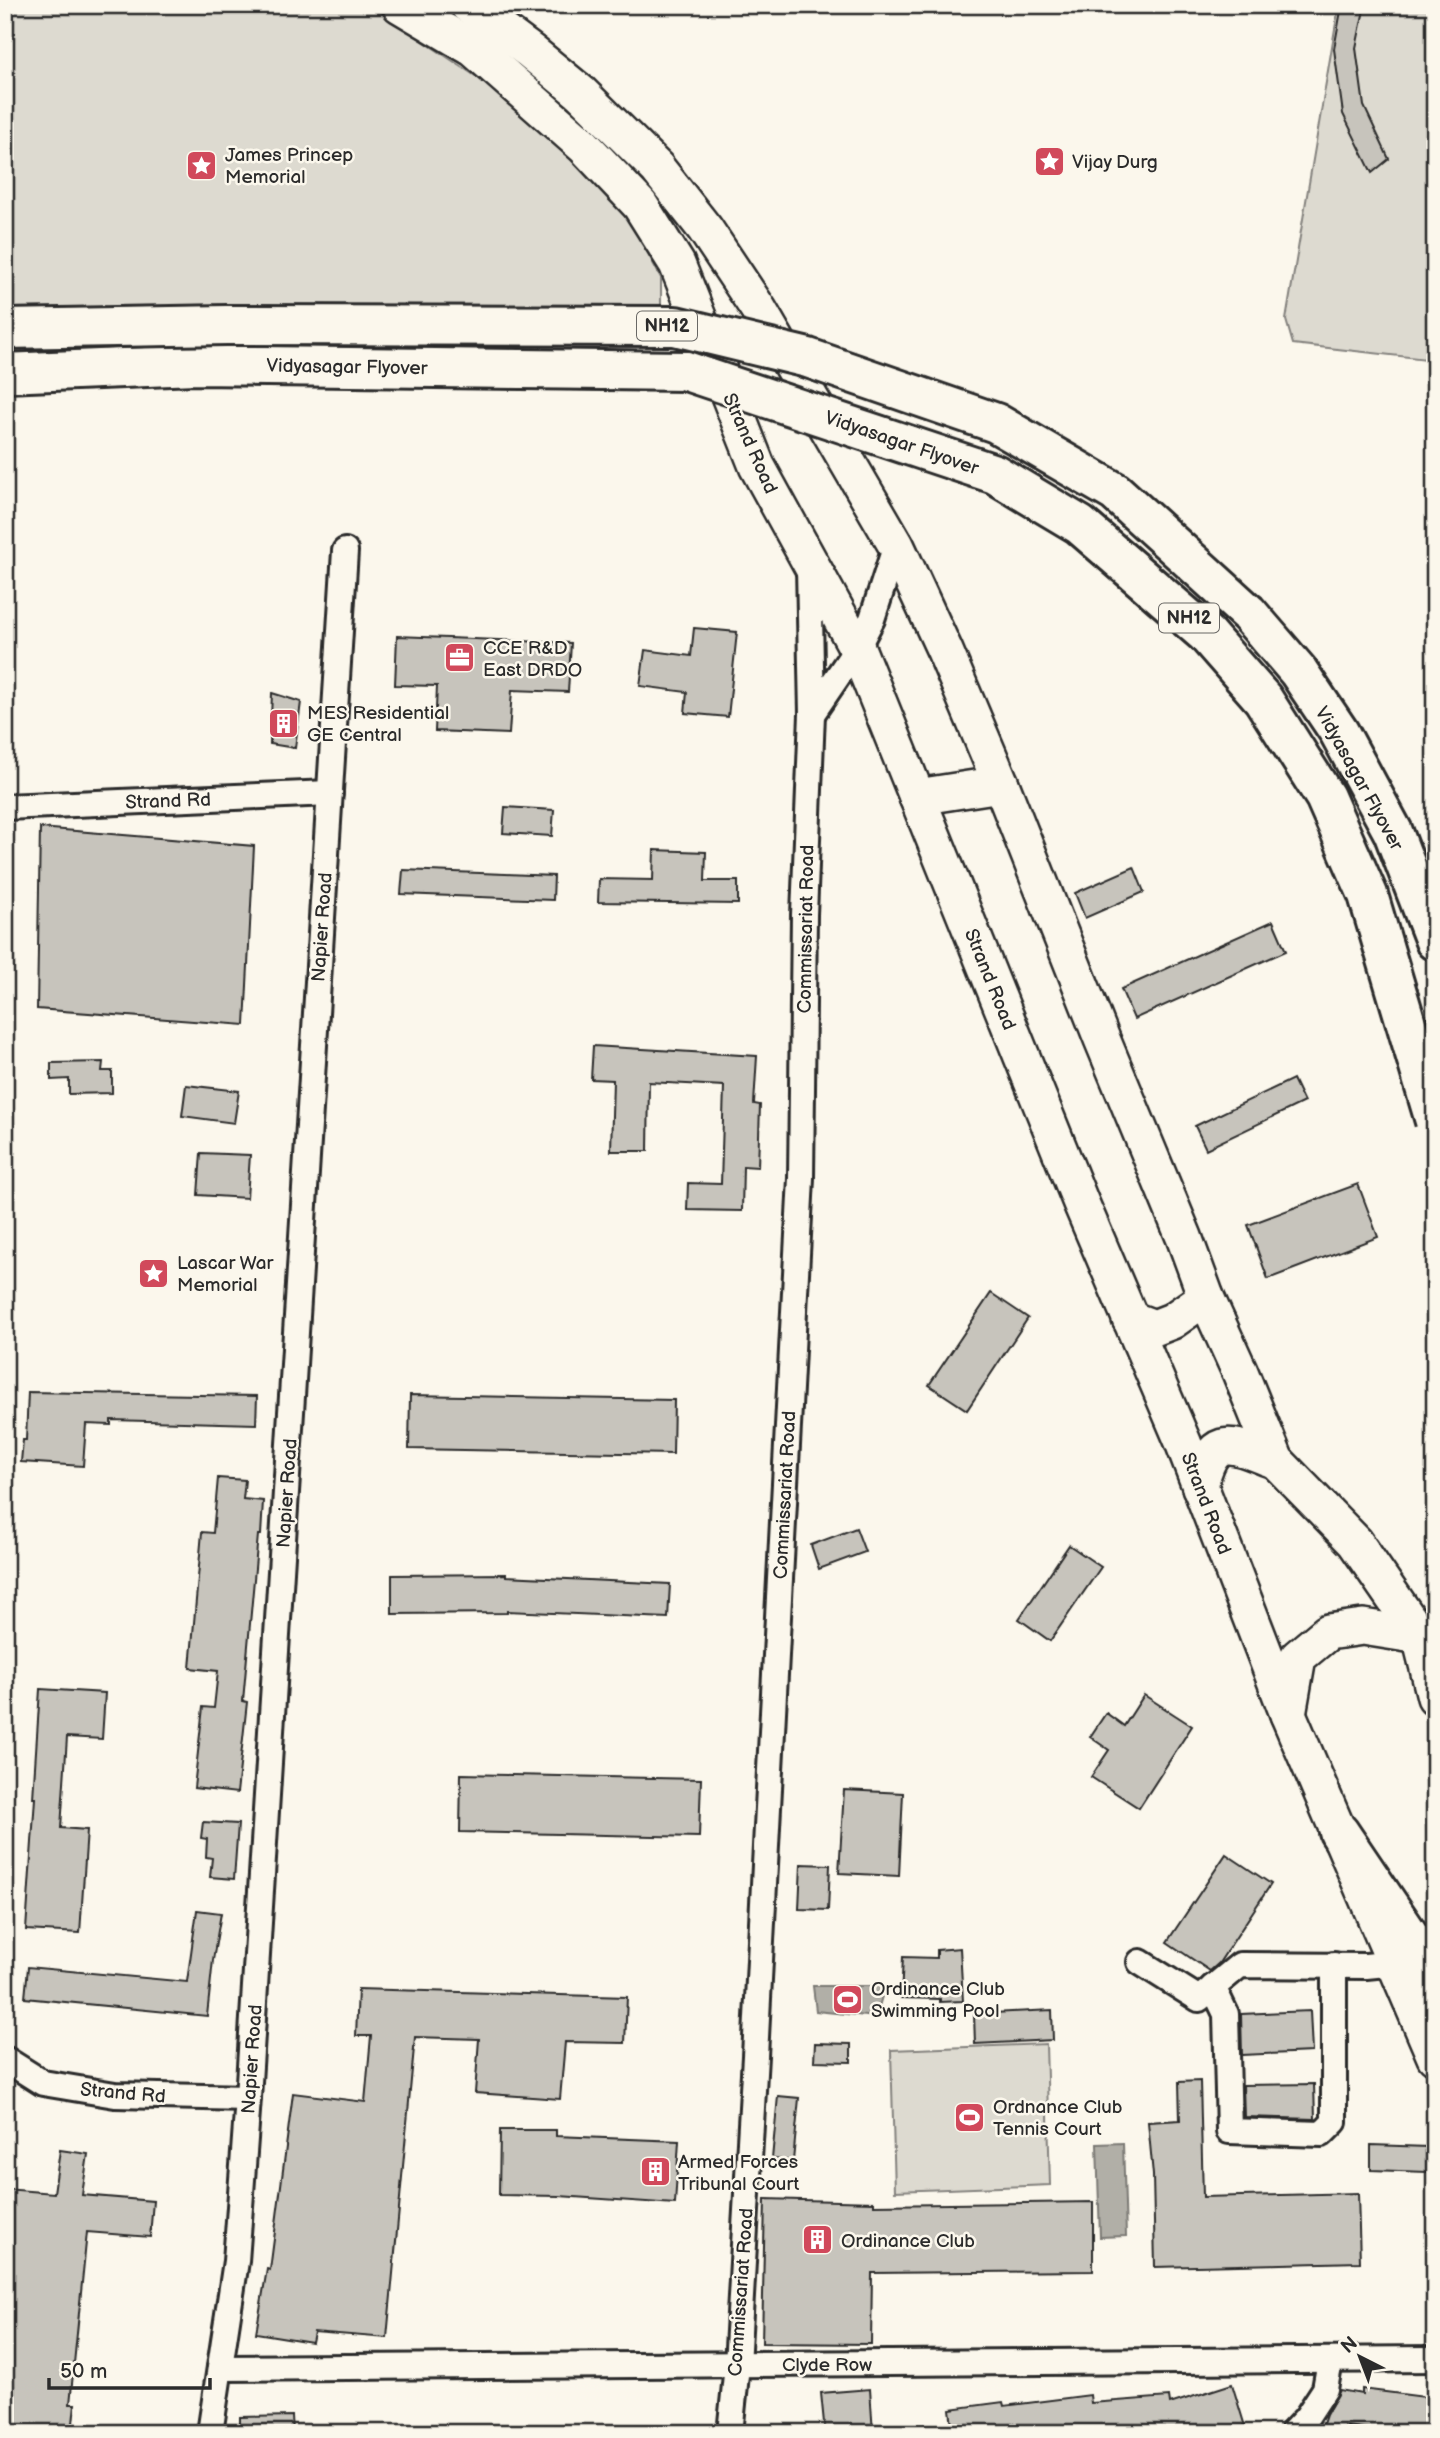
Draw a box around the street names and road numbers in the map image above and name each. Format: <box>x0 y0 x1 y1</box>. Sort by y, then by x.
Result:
road number: NH12 <box>637 312 697 340</box>
street label: Vidyasagar Flyover <box>266 355 429 380</box>
street label: Strand Road <box>717 390 782 497</box>
street label: Vidyasagar Flyover <box>822 406 983 481</box>
road number: NH12 <box>1159 604 1219 632</box>
street label: Vidyasagar Flyover <box>1310 703 1408 856</box>
street label: Strand Rd <box>125 789 211 814</box>
street label: Commissariat Road <box>794 844 819 1014</box>
street label: Napier Road <box>307 872 338 983</box>
street label: Strand Road <box>959 926 1020 1034</box>
street label: Commissariat Road <box>770 1410 801 1580</box>
street label: Napier Road <box>272 1438 303 1549</box>
street label: Strand Road <box>1176 1449 1236 1558</box>
street label: Napier Road <box>237 2004 268 2115</box>
street label: Strand Rd <box>79 2078 167 2109</box>
street label: Commissariat Road <box>724 2207 759 2377</box>
street label: Clyde Row <box>782 2354 872 2377</box>

